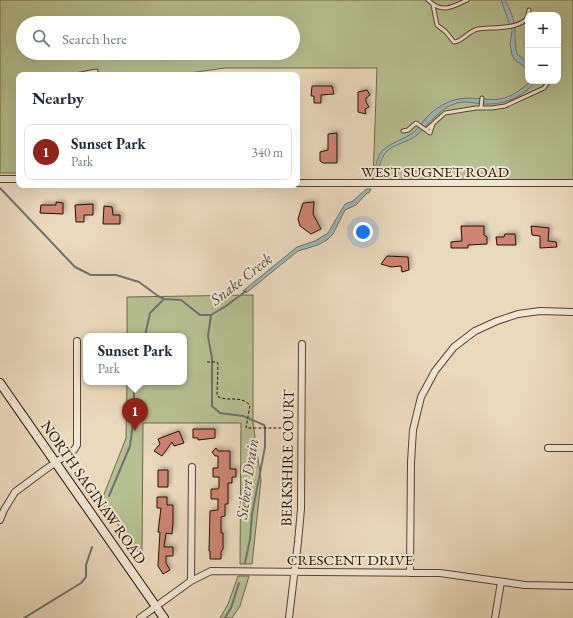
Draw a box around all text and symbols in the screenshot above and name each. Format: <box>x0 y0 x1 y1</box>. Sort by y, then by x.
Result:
map controls <box>525 12 561 84</box>
button: + <box>525 12 561 48</box>
search box <box>16 16 300 60</box>
icon: search <box>30 27 52 49</box>
text: Search here <box>62 29 127 48</box>
button: − <box>525 48 561 84</box>
text: Nearby <box>32 87 84 109</box>
text: Sunset Park <box>71 134 146 153</box>
text: 1 <box>43 144 49 161</box>
text: 340 m <box>252 144 283 161</box>
text: Park <box>71 153 93 170</box>
street label: WEST SUGNET ROAD <box>361 162 509 181</box>
your location <box>353 222 373 242</box>
water label: Snake Creek <box>205 248 277 310</box>
popup <box>83 333 187 385</box>
text: Sunset Park <box>98 341 172 360</box>
text: Park <box>98 360 120 377</box>
street label: BERKSHIRE COURT <box>276 388 298 527</box>
pin: 1 <box>122 398 148 431</box>
street label: NORTH SAGINAW ROAD <box>37 417 151 567</box>
water label: Siebert Drain <box>231 437 263 522</box>
street label: CRESCENT DRIVE <box>287 550 414 569</box>

